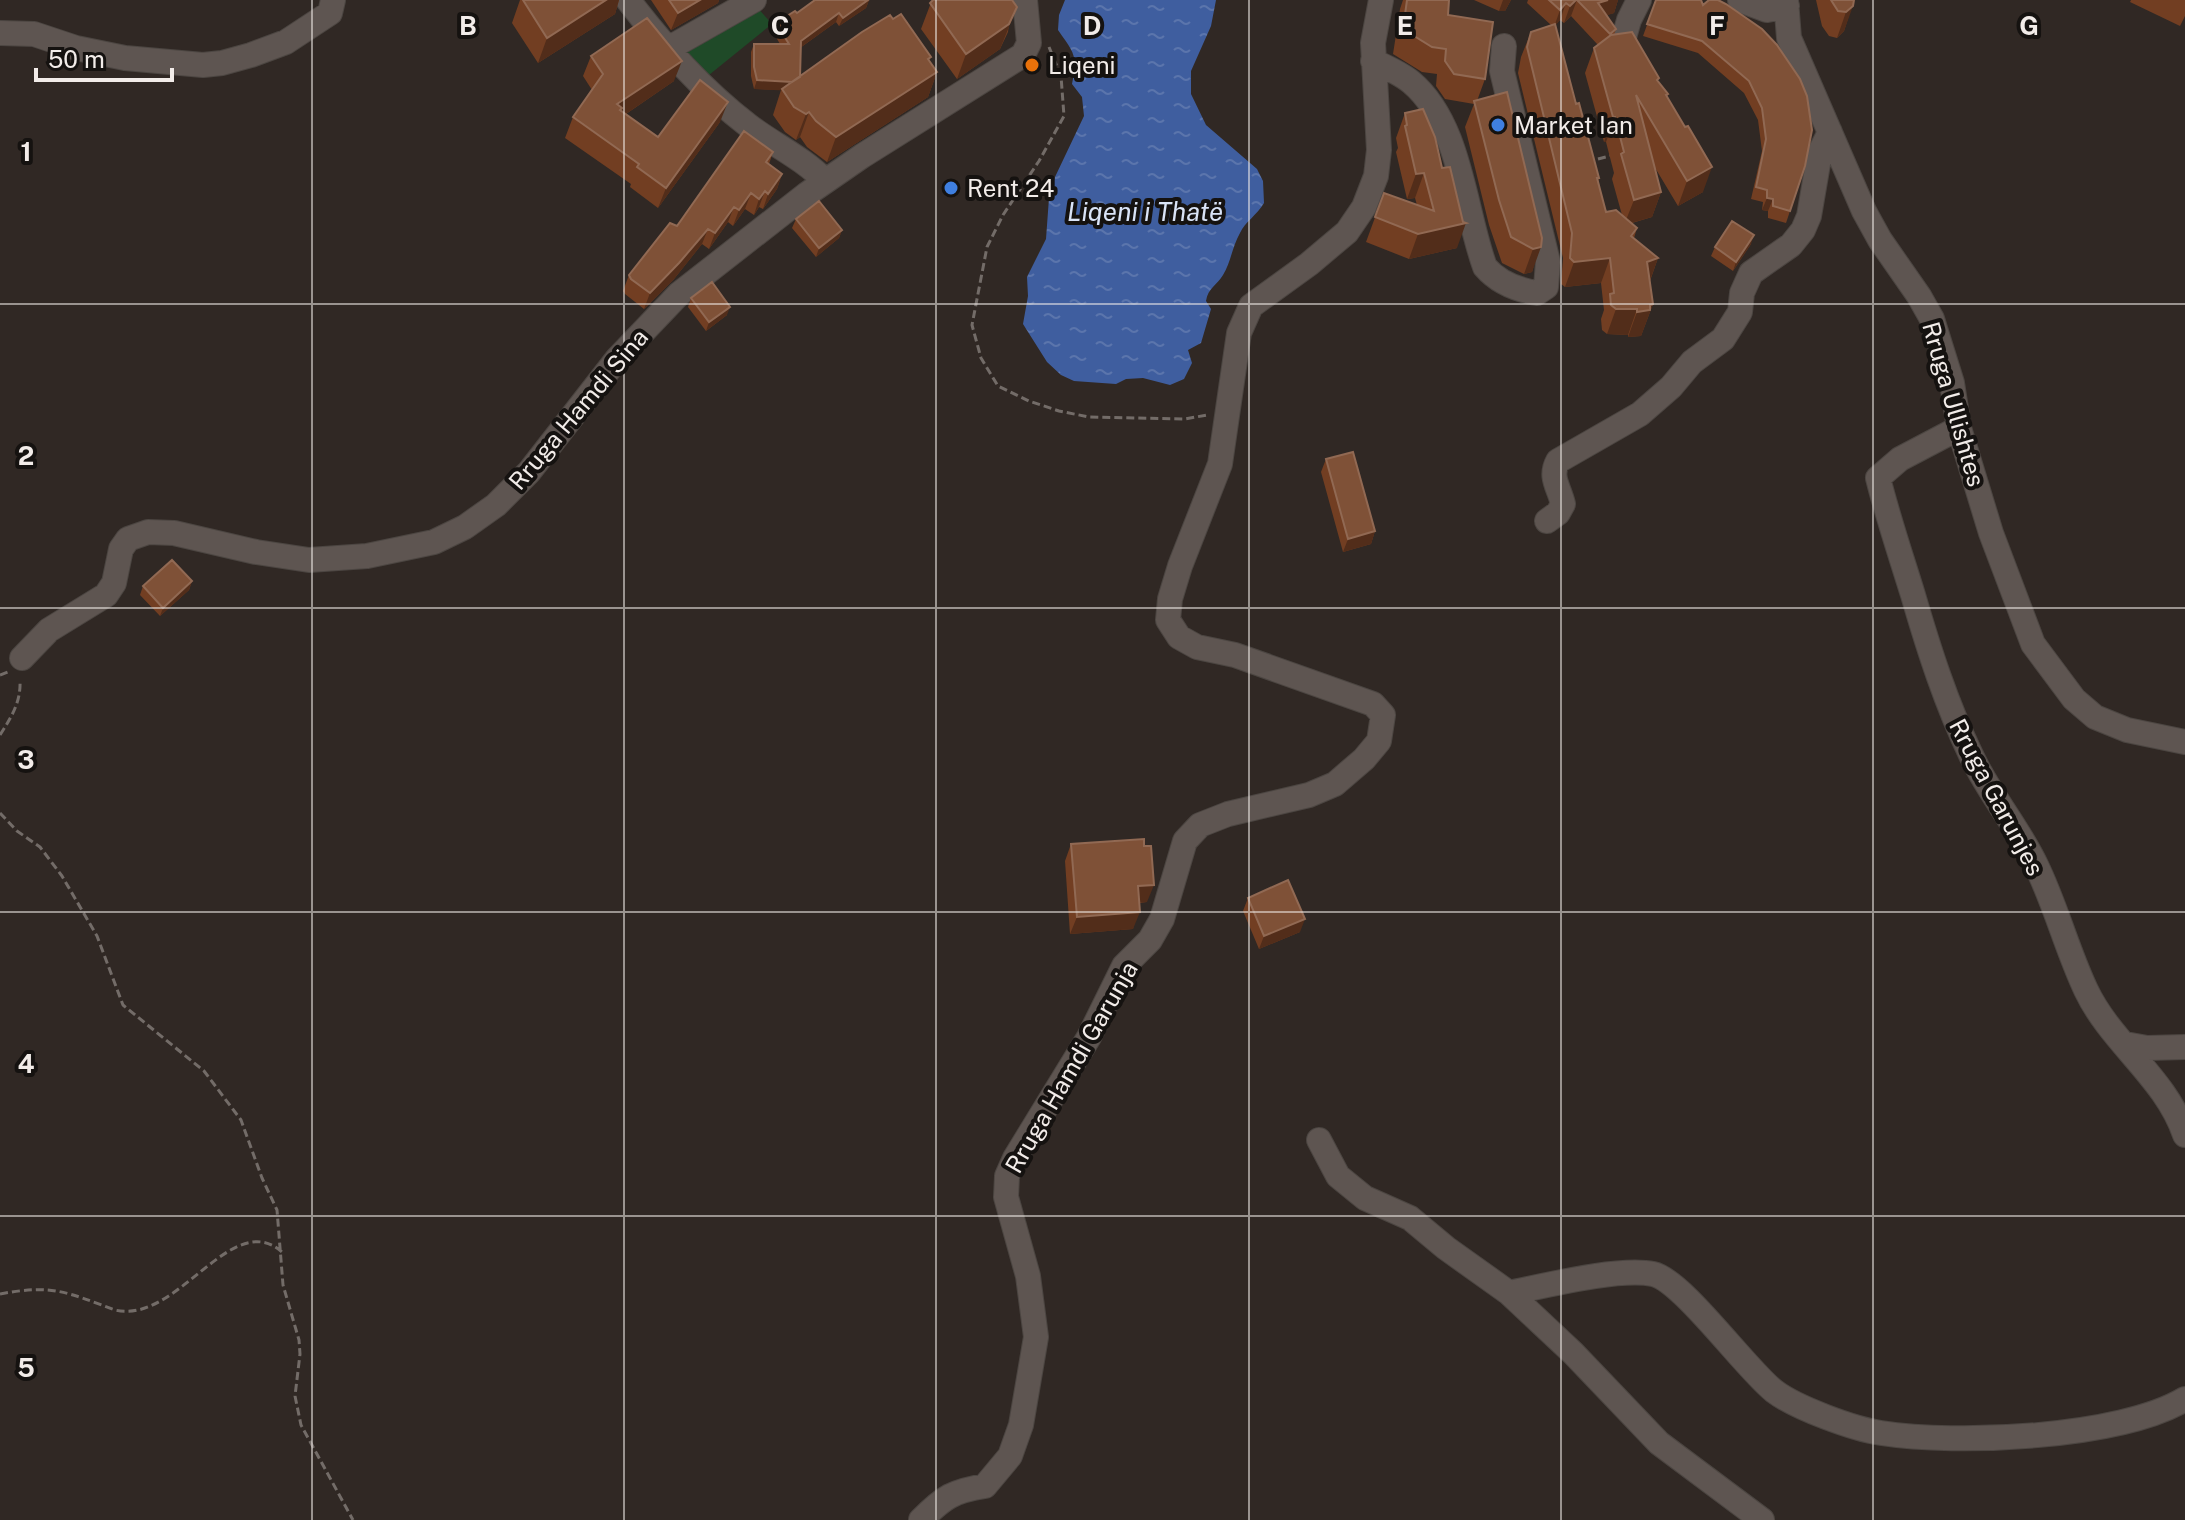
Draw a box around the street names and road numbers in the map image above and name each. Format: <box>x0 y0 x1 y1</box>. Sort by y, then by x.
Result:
street label: Rruga Ullishtes <box>1917 318 1991 490</box>
street label: Rruga Hamdi Sina <box>503 323 653 495</box>
street label: Rruga Garunjes <box>1944 714 2050 880</box>
street label: Rruga Hamdi Garunja <box>999 956 1143 1178</box>

